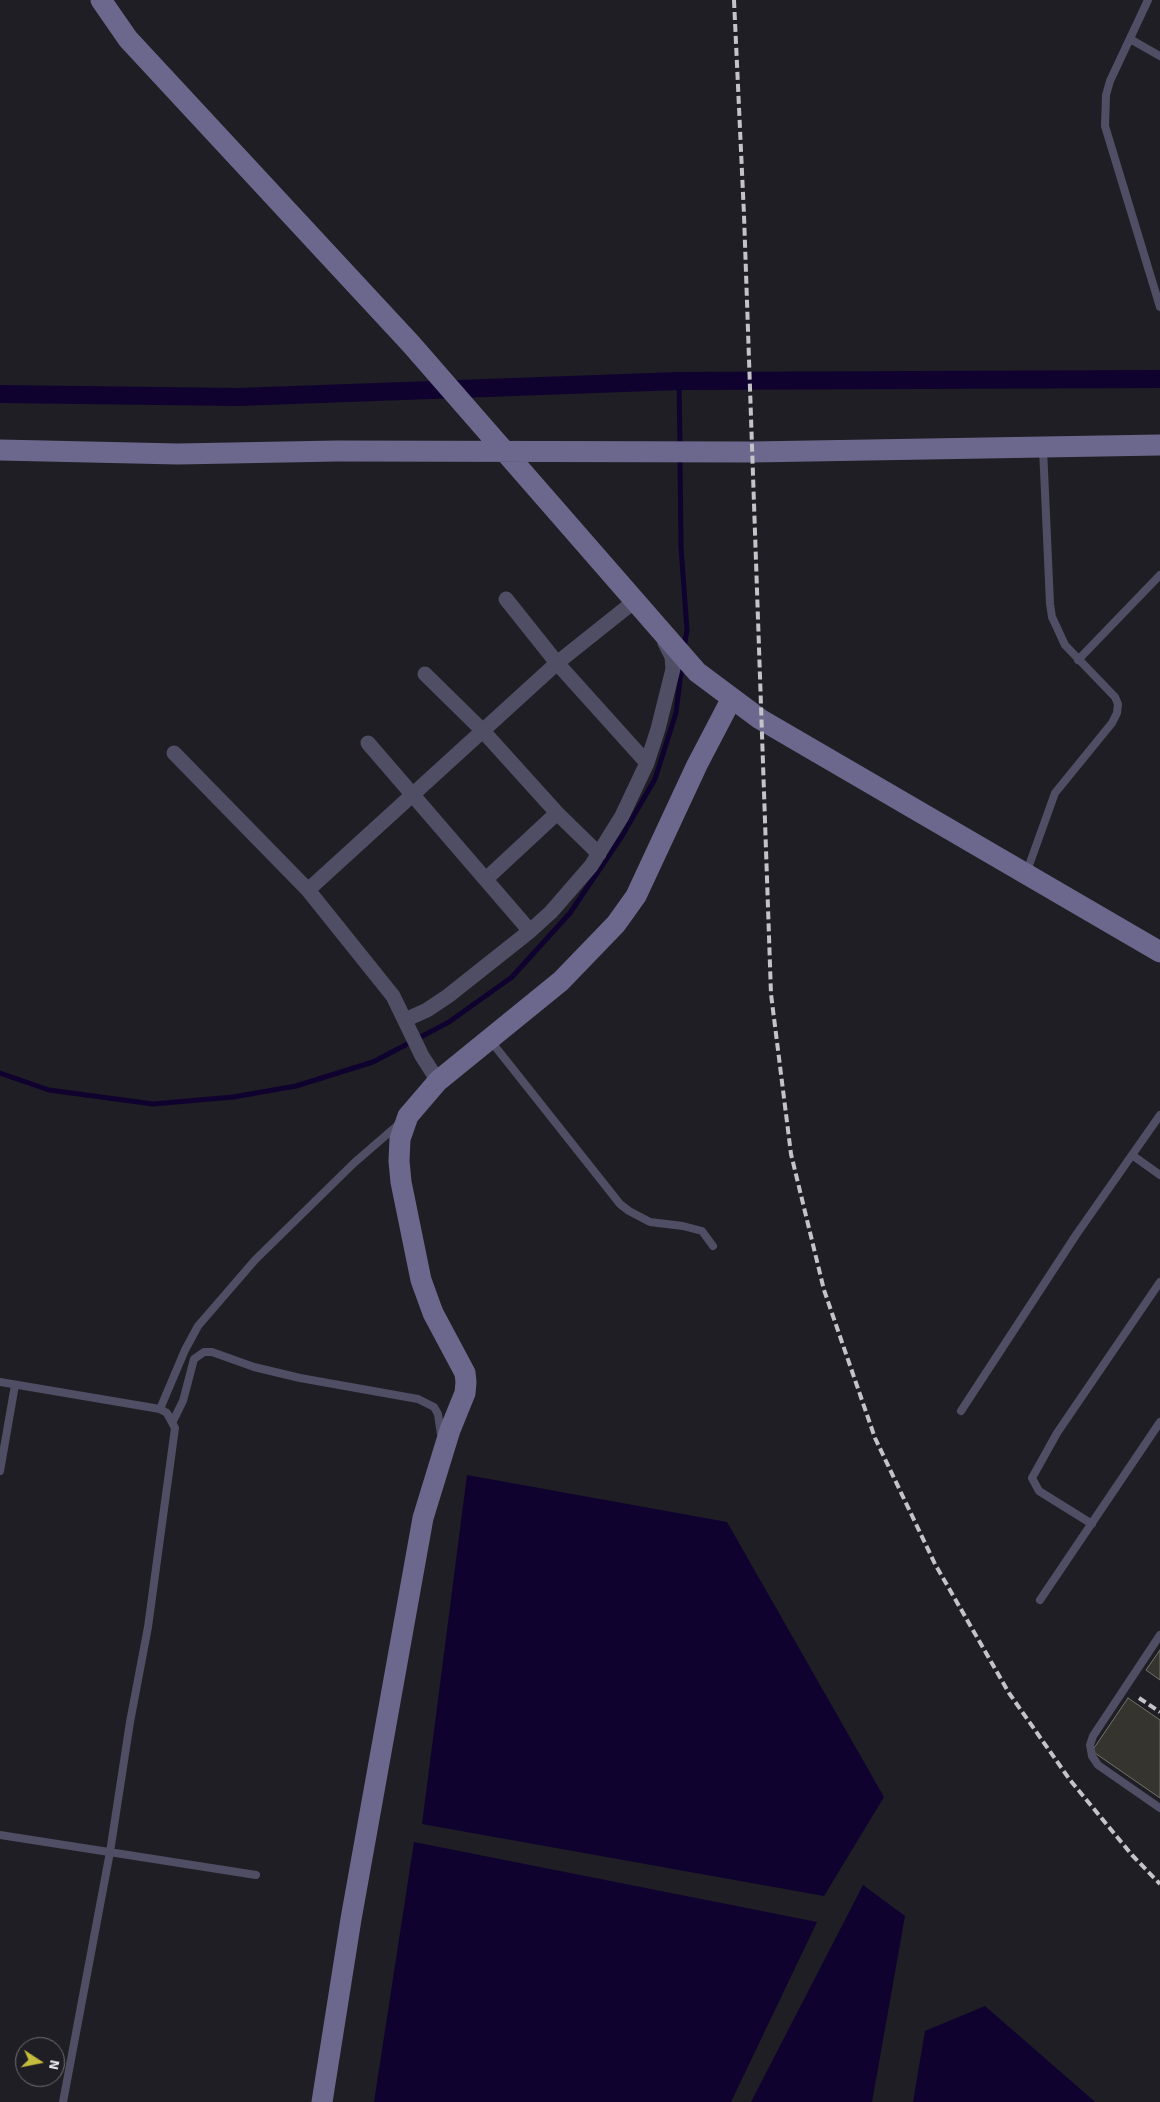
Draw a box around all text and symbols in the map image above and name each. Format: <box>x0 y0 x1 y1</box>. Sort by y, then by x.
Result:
north arrow <box>15 2037 65 2087</box>
text: N <box>45 2058 64 2071</box>

